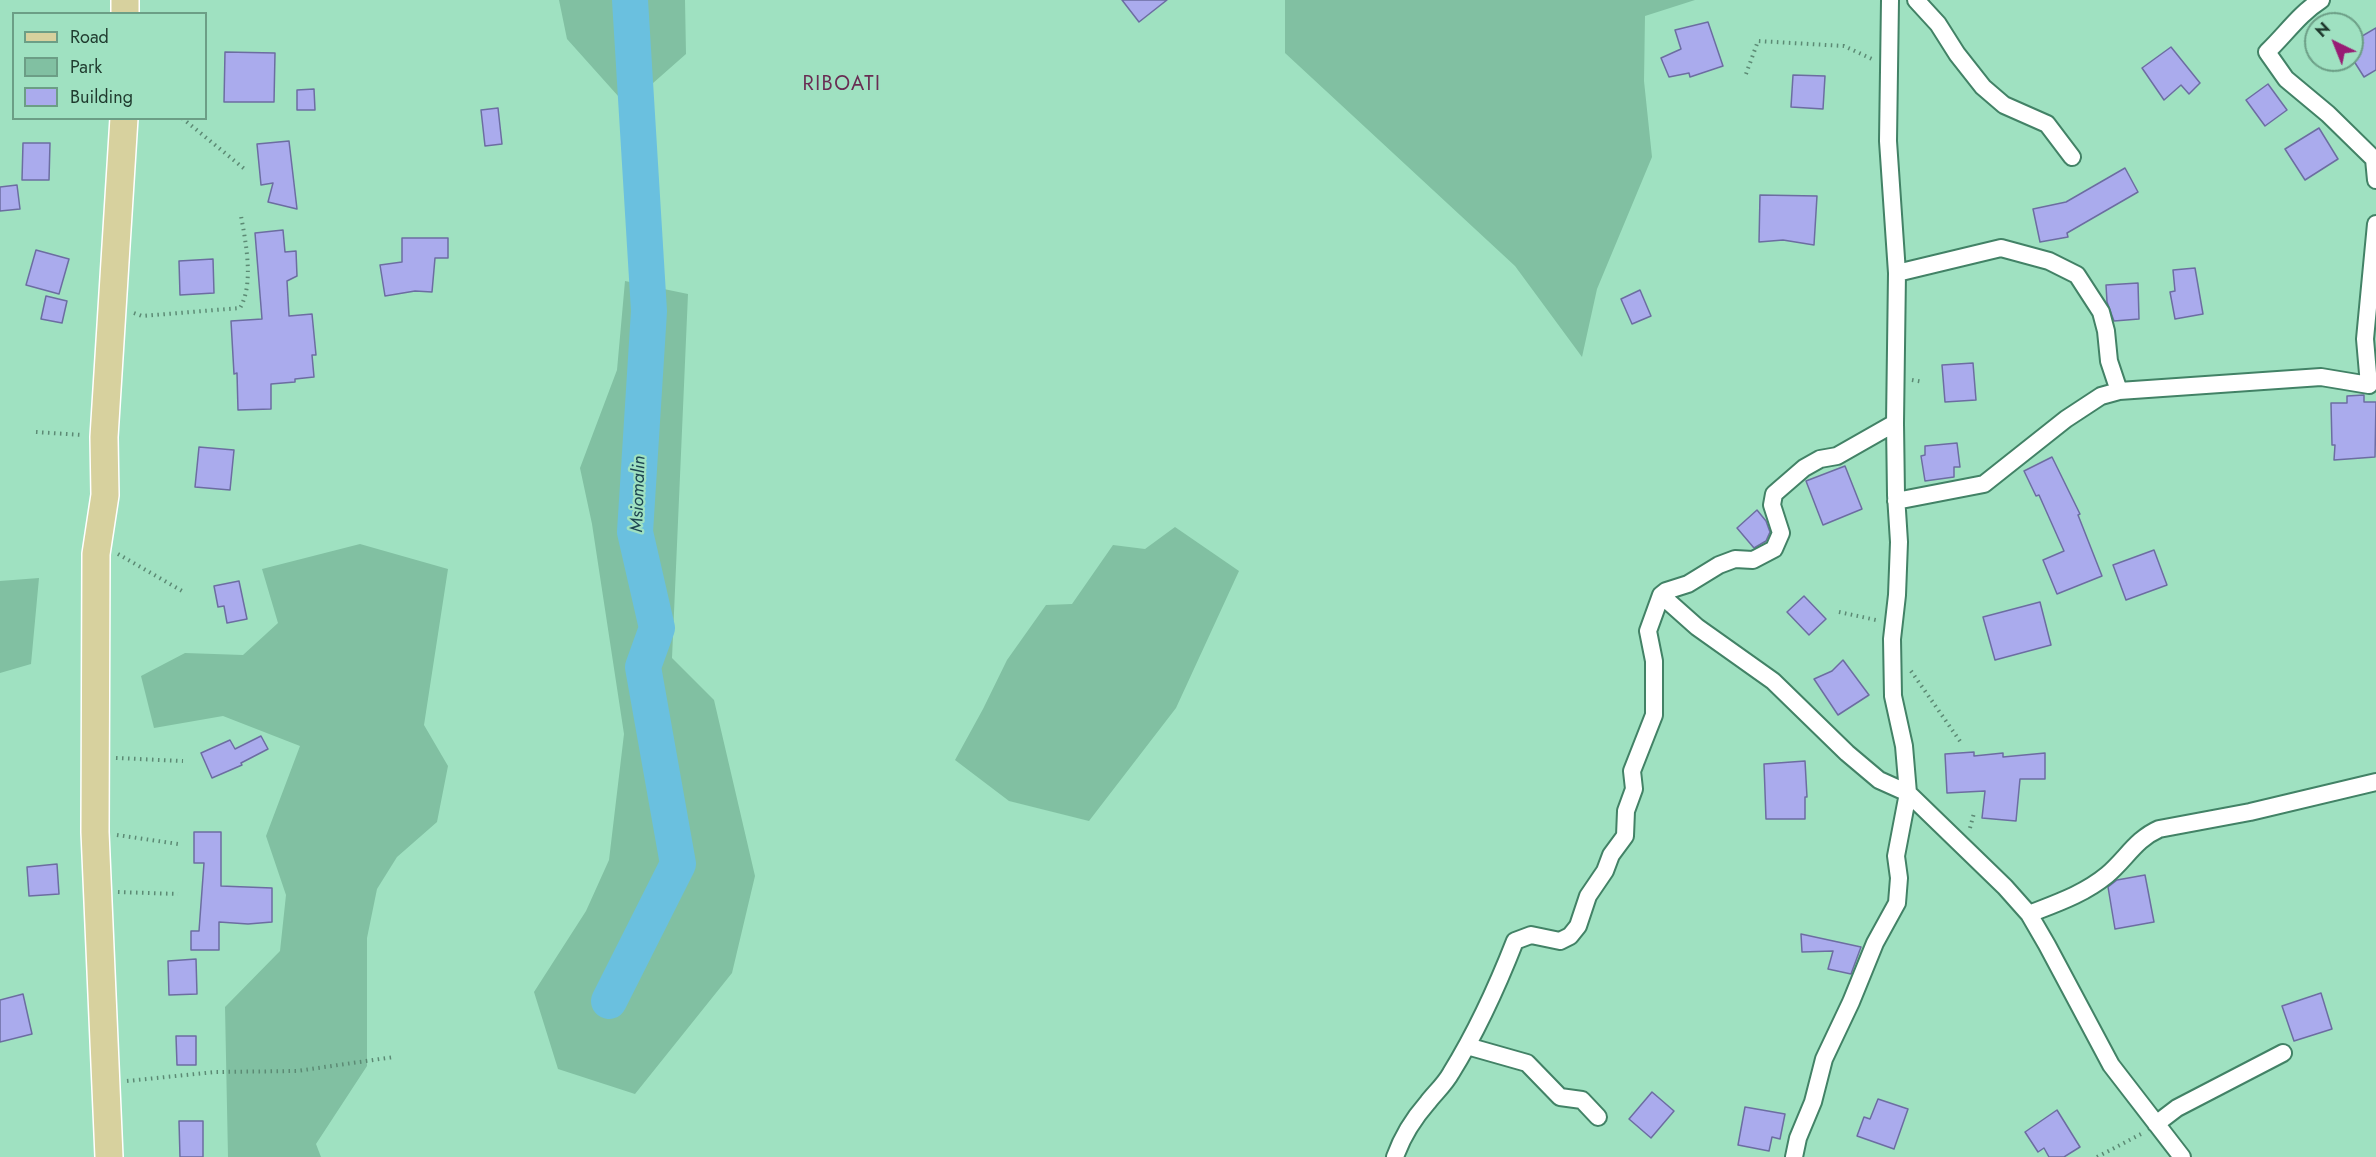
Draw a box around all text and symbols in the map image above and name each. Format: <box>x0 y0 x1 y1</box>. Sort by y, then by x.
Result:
legend <box>12 12 207 120</box>
north arrow <box>2304 12 2364 72</box>
text: N <box>2310 17 2335 43</box>
text: Road <box>70 24 109 50</box>
text: Park <box>70 54 102 80</box>
district label: RIBOATI <box>803 73 881 97</box>
text: Building <box>70 84 133 110</box>
water label: Msiomalin <box>627 455 651 533</box>

